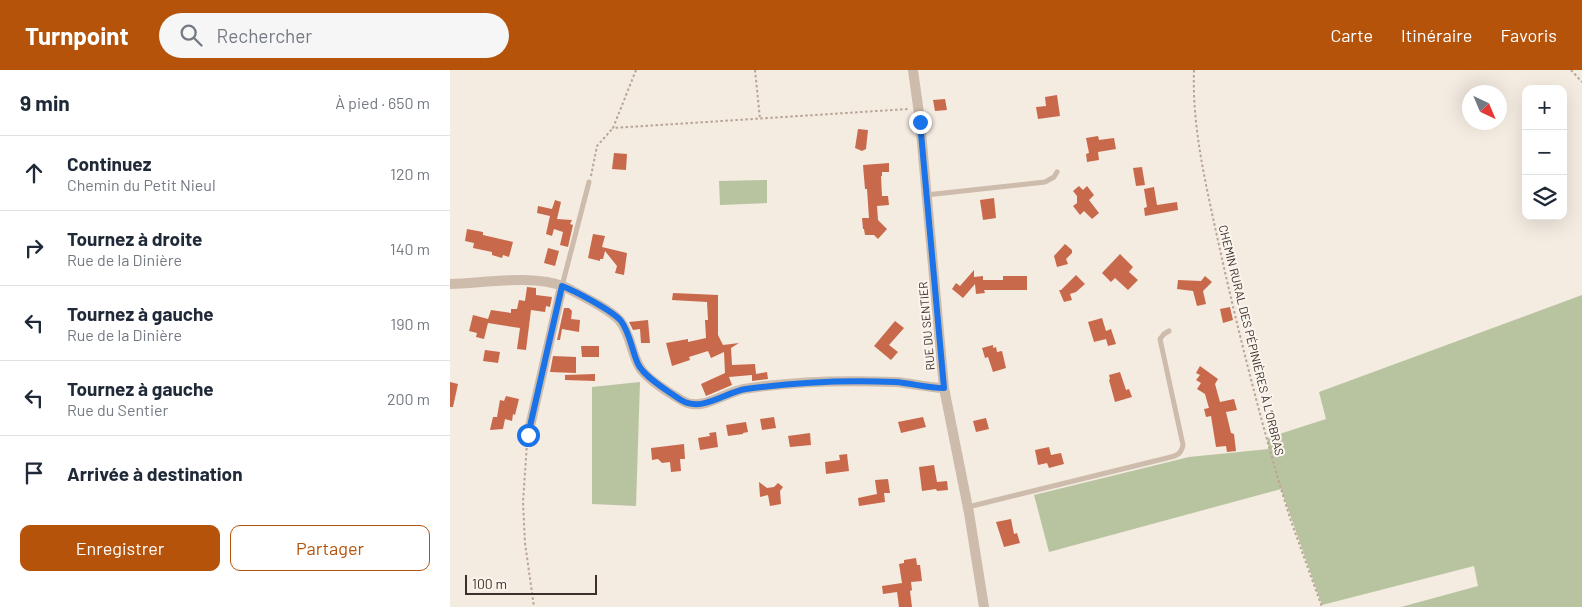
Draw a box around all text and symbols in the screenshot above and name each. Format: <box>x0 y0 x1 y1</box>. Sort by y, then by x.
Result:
search box <box>159 13 509 58</box>
text: Turnpoint <box>25 21 129 50</box>
icon: search <box>177 21 205 49</box>
text: Rechercher <box>217 24 312 47</box>
text: Carte <box>1330 24 1373 46</box>
text: Itinéraire <box>1401 24 1472 46</box>
text: Favoris <box>1500 24 1557 46</box>
north arrow <box>1462 85 1507 130</box>
map controls <box>1522 85 1567 220</box>
button: + <box>1522 85 1567 130</box>
text: 9 min <box>20 90 70 115</box>
text: À pied · 650 m <box>335 93 430 112</box>
route end <box>909 111 932 134</box>
button: − <box>1522 130 1567 175</box>
text: Continuez <box>67 152 151 175</box>
icon: ahead <box>20 159 48 187</box>
text: 120 m <box>390 164 430 183</box>
text: Chemin du Petit Nieul <box>67 175 216 194</box>
button: layers <box>1522 175 1567 220</box>
street label: CHEMIN RURAL DES PÉPINIÈRES À L’ORBRAS <box>1217 223 1287 457</box>
text: Tournez à droite <box>67 227 203 250</box>
icon: right <box>20 234 48 262</box>
text: 140 m <box>390 239 430 258</box>
text: Rue de la Dinière <box>67 250 182 269</box>
street label: RUE DU SENTIER <box>915 281 937 371</box>
text: Tournez à gauche <box>67 302 214 325</box>
icon: left <box>20 309 48 337</box>
text: 190 m <box>391 314 430 333</box>
text: Rue de la Dinière <box>67 325 182 344</box>
text: Tournez à gauche <box>67 377 214 400</box>
icon: left <box>20 384 48 412</box>
text: 200 m <box>387 389 430 408</box>
text: Rue du Sentier <box>67 400 168 419</box>
route start <box>517 424 540 447</box>
icon: arrive <box>20 459 48 487</box>
text: Arrivée à destination <box>67 462 243 485</box>
button: Enregistrer <box>20 525 220 571</box>
button: Partager <box>230 525 430 571</box>
scale bar <box>465 572 598 595</box>
text: 100 m <box>472 575 507 592</box>

